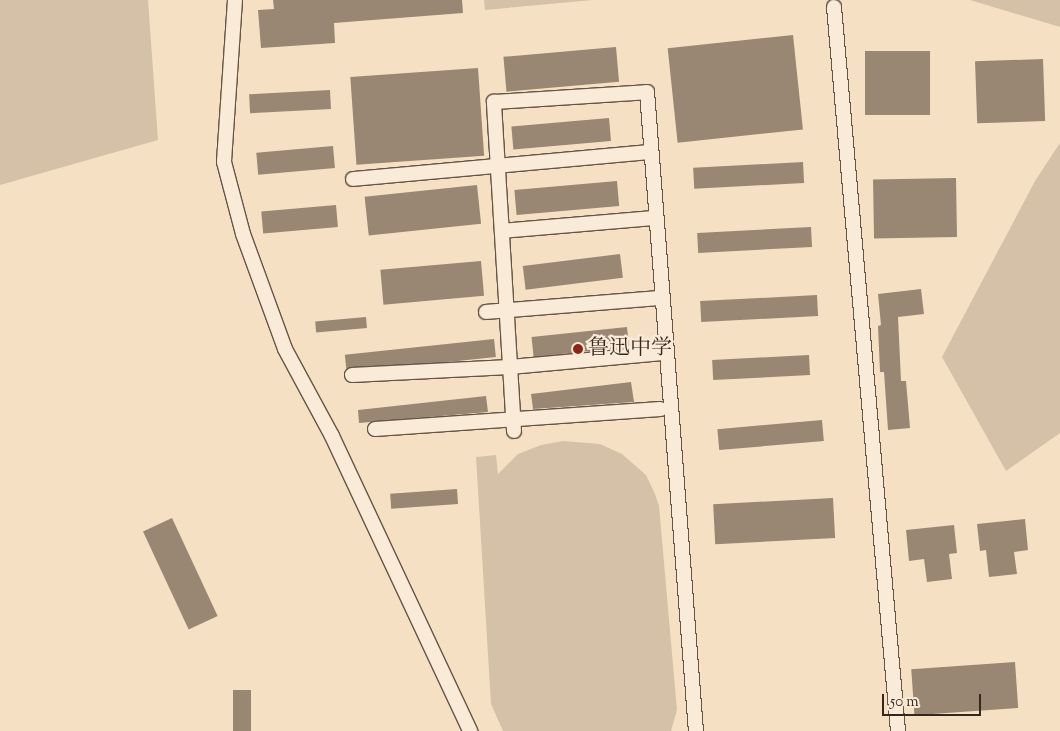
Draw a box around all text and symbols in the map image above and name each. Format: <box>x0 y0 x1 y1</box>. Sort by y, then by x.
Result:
place label: 鲁迅中学 <box>588 336 672 362</box>
marker: 鲁迅中学 <box>572 343 584 355</box>
scale bar <box>885 684 984 716</box>
text: 50 m <box>890 692 919 713</box>

